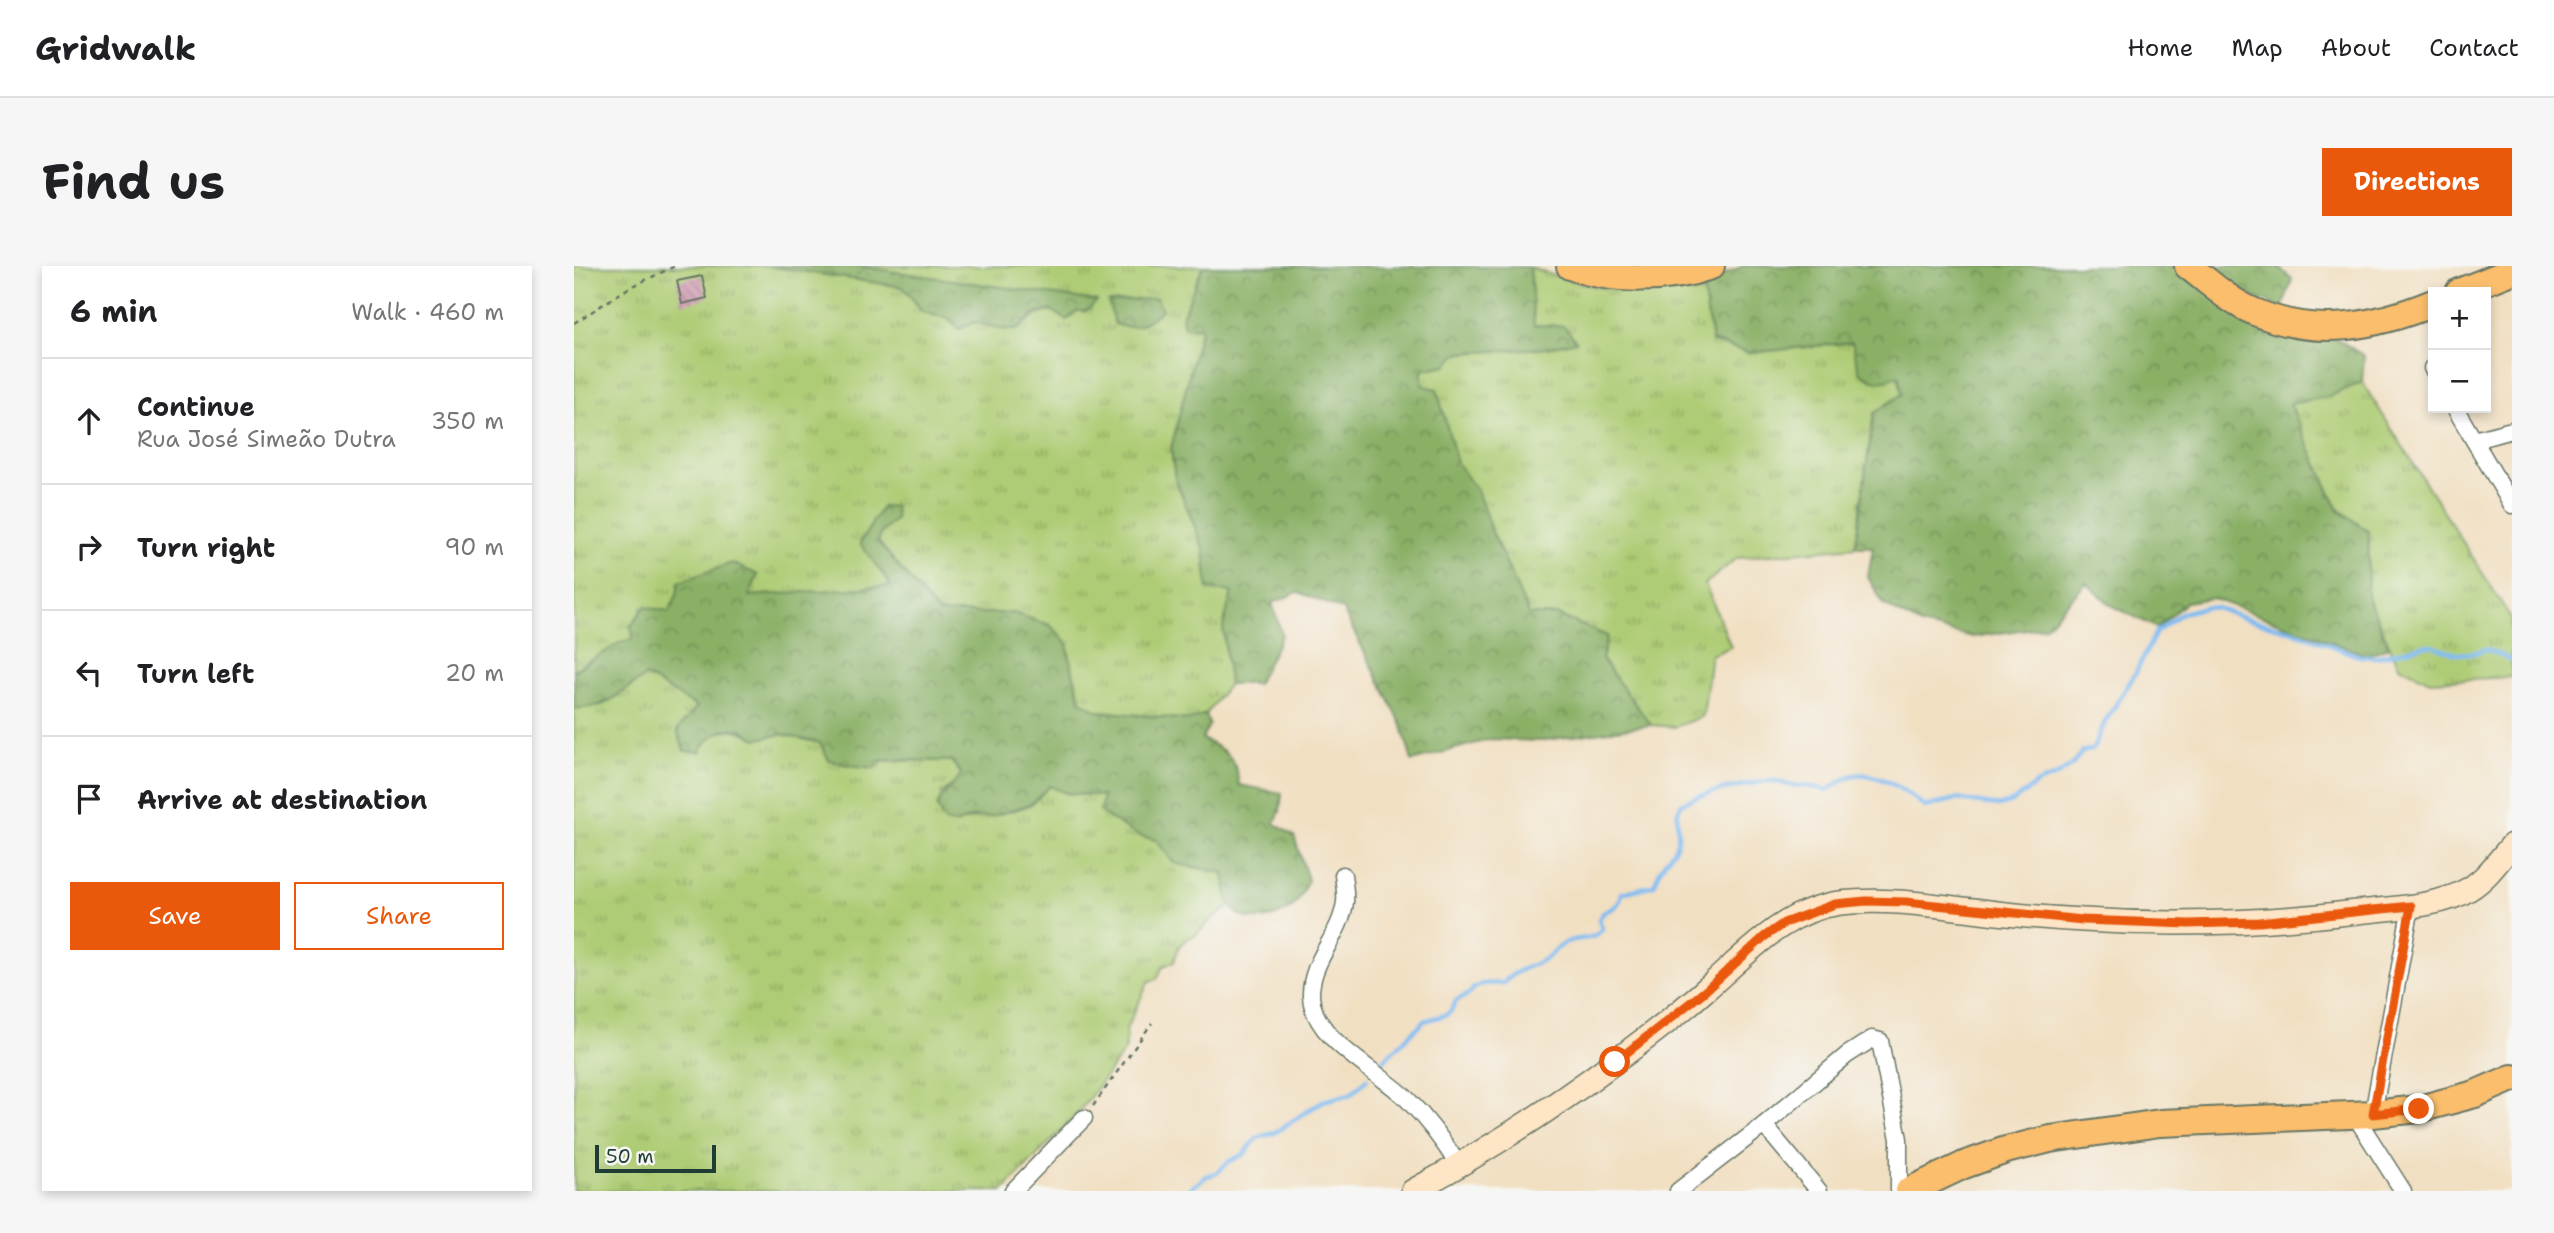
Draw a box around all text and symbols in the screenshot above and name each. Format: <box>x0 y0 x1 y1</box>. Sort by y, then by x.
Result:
text: Gridwalk <box>35 26 196 71</box>
text: Home <box>2127 32 2193 64</box>
text: Map <box>2231 32 2283 64</box>
text: About <box>2321 32 2391 64</box>
text: Contact <box>2429 32 2519 64</box>
button: Directions <box>2322 148 2512 216</box>
text: Find us <box>42 149 225 215</box>
map controls <box>2428 287 2491 413</box>
button: + <box>2428 287 2491 350</box>
text: 6 min <box>70 291 157 332</box>
text: Walk · 460 m <box>351 297 504 327</box>
button: − <box>2428 350 2491 413</box>
text: Continue <box>137 389 255 424</box>
icon: ahead <box>70 402 108 440</box>
text: 350 m <box>431 406 504 436</box>
text: Rua José Simeão Dutra <box>137 424 396 454</box>
icon: right <box>70 528 108 566</box>
text: Turn right <box>137 530 275 565</box>
text: 90 m <box>444 532 504 562</box>
icon: left <box>70 654 108 692</box>
text: Turn left <box>137 656 254 691</box>
text: 20 m <box>445 658 504 688</box>
icon: arrive <box>70 780 108 818</box>
text: Arrive at destination <box>137 782 427 817</box>
button: Save <box>70 882 280 950</box>
button: Share <box>294 882 504 950</box>
route start <box>1599 1046 1630 1077</box>
route end <box>2403 1093 2434 1124</box>
scale bar <box>595 1142 716 1174</box>
text: 50 m <box>606 1144 654 1169</box>

